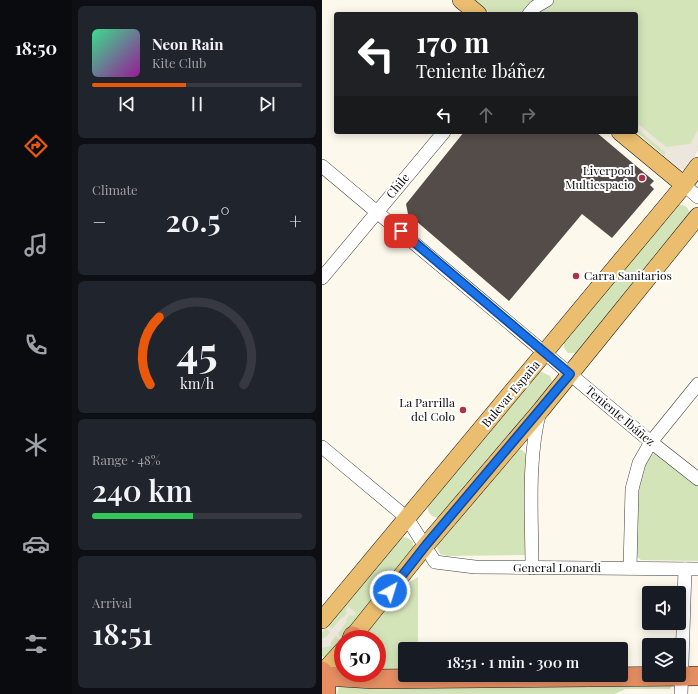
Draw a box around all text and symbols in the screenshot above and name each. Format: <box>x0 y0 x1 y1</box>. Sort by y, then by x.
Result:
text: 170 m <box>416 23 489 60</box>
icon: left <box>350 28 402 80</box>
text: Neon Rain <box>152 34 223 54</box>
text: 18:50 <box>15 36 57 60</box>
text: Kite Club <box>152 54 206 71</box>
text: Teniente Ibáñez <box>416 59 545 83</box>
icon: previous <box>116 93 138 115</box>
icon: pause <box>186 93 208 115</box>
icon: next <box>256 93 278 115</box>
icon: left <box>433 104 455 126</box>
icon: ahead <box>475 104 497 126</box>
icon: right <box>517 104 539 126</box>
icon: directions <box>22 132 50 160</box>
place label: Liverpool Multiespacio <box>565 162 635 192</box>
street label: Chile <box>382 169 412 201</box>
marker: Liverpool Multiespacio <box>637 173 647 183</box>
text: Climate <box>92 181 138 198</box>
text: 20.5° <box>165 200 230 240</box>
text: − <box>92 206 106 236</box>
text: + <box>289 206 302 236</box>
pin <box>384 214 418 248</box>
icon: arrive <box>390 220 412 242</box>
icon: music <box>22 231 50 259</box>
place label: Carra Sanitarios <box>584 267 672 283</box>
marker: Carra Sanitarios <box>571 271 581 281</box>
text: 45 <box>176 323 218 378</box>
icon: phone <box>22 331 50 359</box>
street label: Bulevar España <box>478 357 543 430</box>
text: km/h <box>180 374 215 393</box>
street label: Teniente Ibáñez <box>583 381 659 449</box>
place label: La Parrilla del Colo <box>399 394 455 424</box>
marker: La Parrilla del Colo <box>458 405 468 415</box>
icon: climate <box>22 431 50 459</box>
text: Range · 48% <box>92 451 160 468</box>
text: 240 km <box>92 470 192 510</box>
icon: car <box>22 530 50 558</box>
street label: General Lonardi <box>513 559 601 575</box>
position arrow <box>369 570 411 612</box>
map controls <box>642 586 686 682</box>
button: sound <box>642 586 686 630</box>
text: Arrival <box>92 594 132 611</box>
text: 18:51 <box>92 613 153 653</box>
icon: filters <box>22 630 50 658</box>
speed limit sign: 50 <box>334 630 386 682</box>
button: layers <box>642 638 686 682</box>
text: 18:51 · 1 min · 300 m <box>447 652 579 672</box>

